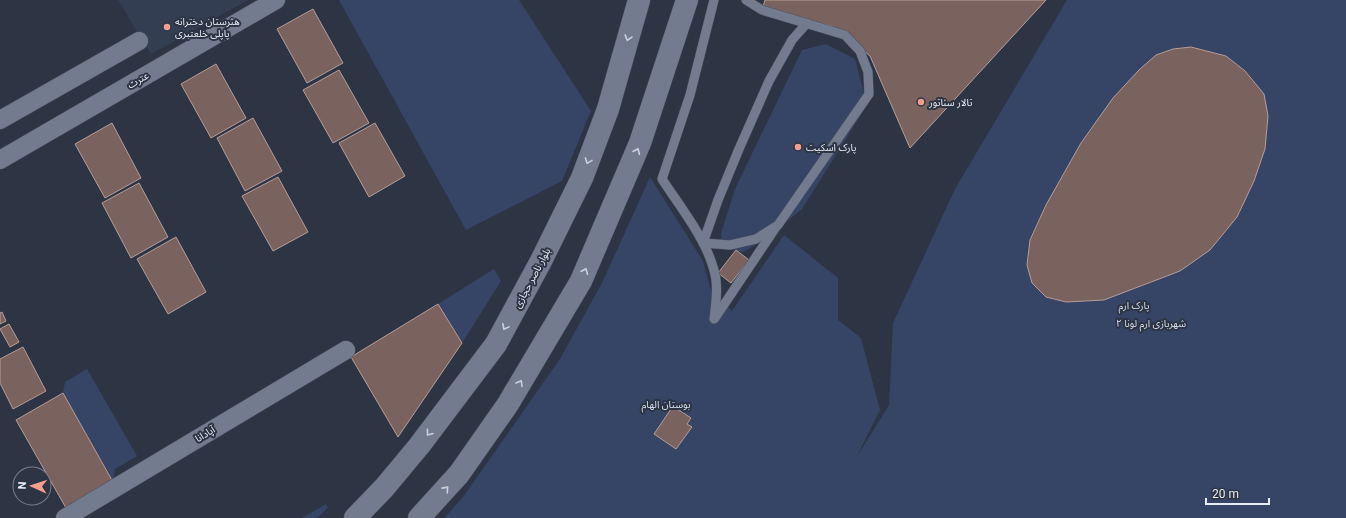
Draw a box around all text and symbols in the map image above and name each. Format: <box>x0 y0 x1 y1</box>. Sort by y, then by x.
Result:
place label: هنرستان دخترانه پاپلی خلعتبری <box>175 16 240 40</box>
marker: هنرستان دخترانه پاپلی خلعتبری <box>162 22 172 32</box>
one-way arrow <box>625 34 633 41</box>
street label: عترت <box>125 70 151 91</box>
marker: تالار سناتور <box>916 97 926 107</box>
place label: تالار سناتور <box>928 97 972 109</box>
marker: پارک اسکیت <box>793 142 803 152</box>
place label: پارک اسکیت <box>806 142 856 154</box>
one-way arrow <box>632 148 640 156</box>
one-way arrow <box>585 158 593 165</box>
street label: بلوار ناصر حجازی <box>512 246 553 310</box>
one-way arrow <box>580 267 588 275</box>
park label: پارک ارم <box>1119 300 1149 314</box>
park label: شهربازی ارم لونا ۲ <box>1116 318 1186 332</box>
one-way arrow <box>503 323 510 331</box>
one-way arrow <box>516 380 523 387</box>
park label: بوستان الهام <box>641 399 691 413</box>
street label: آپادانا <box>193 423 218 445</box>
one-way arrow <box>427 428 434 435</box>
north arrow <box>12 466 52 506</box>
scale bar <box>1206 480 1269 506</box>
text: N <box>16 481 29 490</box>
one-way arrow <box>441 486 448 494</box>
text: 20 m <box>1212 487 1239 501</box>

